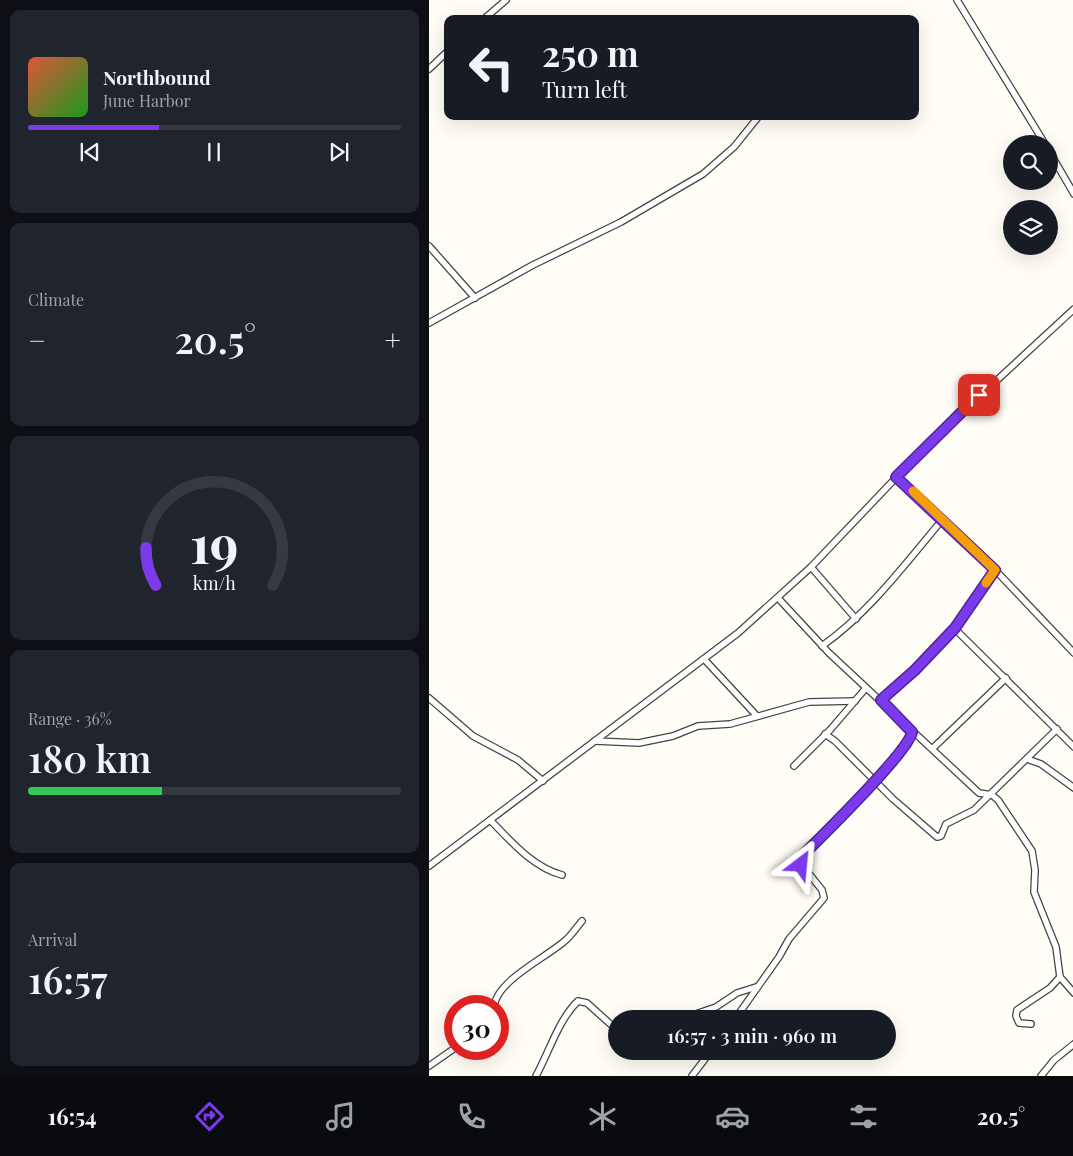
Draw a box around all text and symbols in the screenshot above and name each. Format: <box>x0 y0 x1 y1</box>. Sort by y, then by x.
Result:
text: 250 m <box>542 29 639 76</box>
icon: left <box>459 35 524 100</box>
text: Northbound <box>103 64 211 90</box>
text: Turn left <box>542 74 627 104</box>
text: June Harbor <box>103 90 191 111</box>
map controls <box>1003 135 1058 255</box>
button: search <box>1003 135 1058 190</box>
icon: previous <box>76 138 104 166</box>
icon: pause <box>200 138 228 166</box>
icon: next <box>325 138 353 166</box>
button: layers <box>1003 200 1058 255</box>
text: Climate <box>28 289 84 310</box>
text: 20.5° <box>174 313 256 364</box>
text: − <box>28 321 46 358</box>
text: + <box>385 321 401 358</box>
pin <box>958 374 1000 416</box>
icon: arrive <box>965 381 993 409</box>
text: 19 <box>190 508 239 577</box>
text: km/h <box>193 571 236 594</box>
text: Range · 36% <box>28 708 112 729</box>
text: 180 km <box>28 732 152 783</box>
position arrow <box>774 838 826 890</box>
text: Arrival <box>28 929 77 950</box>
text: 16:57 <box>28 953 108 1004</box>
speed limit sign: 30 <box>444 995 509 1060</box>
text: 16:57 · 3 min · 960 m <box>667 1022 837 1048</box>
icon: directions <box>192 1099 227 1134</box>
icon: music <box>323 1099 358 1134</box>
icon: phone <box>454 1099 489 1134</box>
icon: climate <box>585 1099 620 1134</box>
icon: car <box>715 1099 750 1134</box>
icon: filters <box>846 1099 881 1134</box>
text: 16:54 <box>48 1101 97 1131</box>
text: 20.5° <box>977 1101 1025 1131</box>

